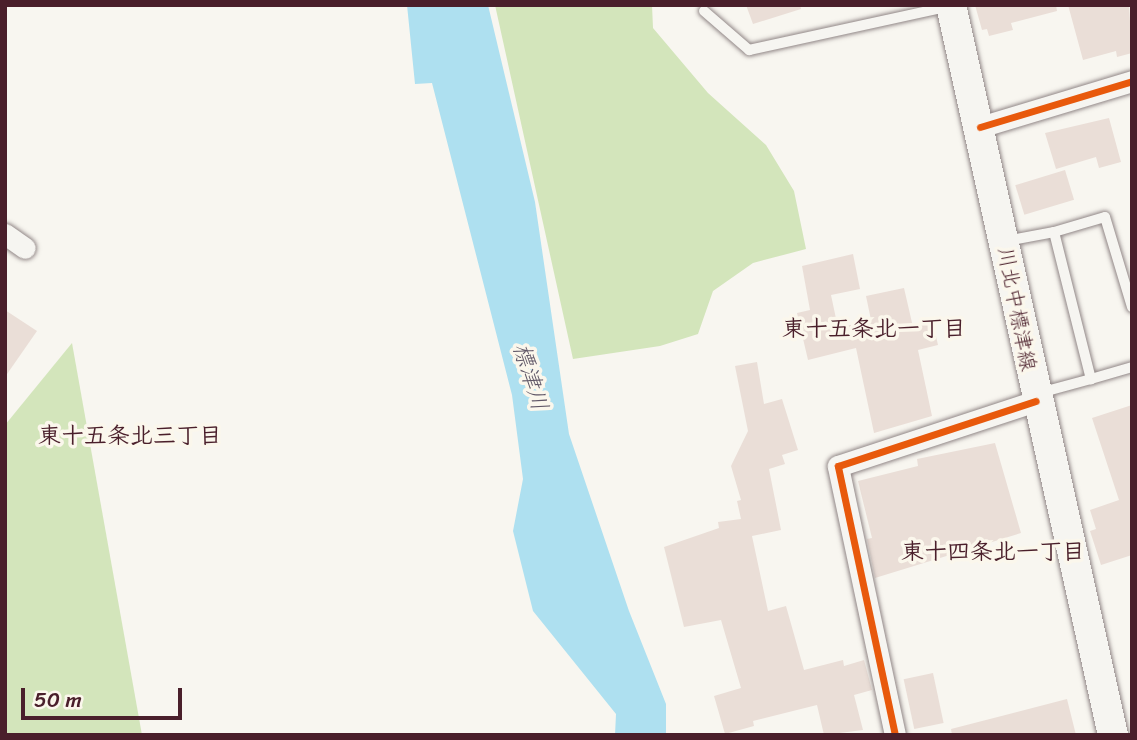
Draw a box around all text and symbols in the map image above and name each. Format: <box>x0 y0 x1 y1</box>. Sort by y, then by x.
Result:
street label: 川北中標津線 <box>993 245 1041 373</box>
district label: 東十五条北一丁目 <box>782 315 966 343</box>
water label: 標津川 <box>507 340 553 414</box>
district label: 東十五条北三丁目 <box>38 422 222 450</box>
district label: 東十四条北一丁目 <box>901 538 1085 566</box>
scale bar <box>24 674 186 718</box>
text: 50 m <box>34 681 82 719</box>

